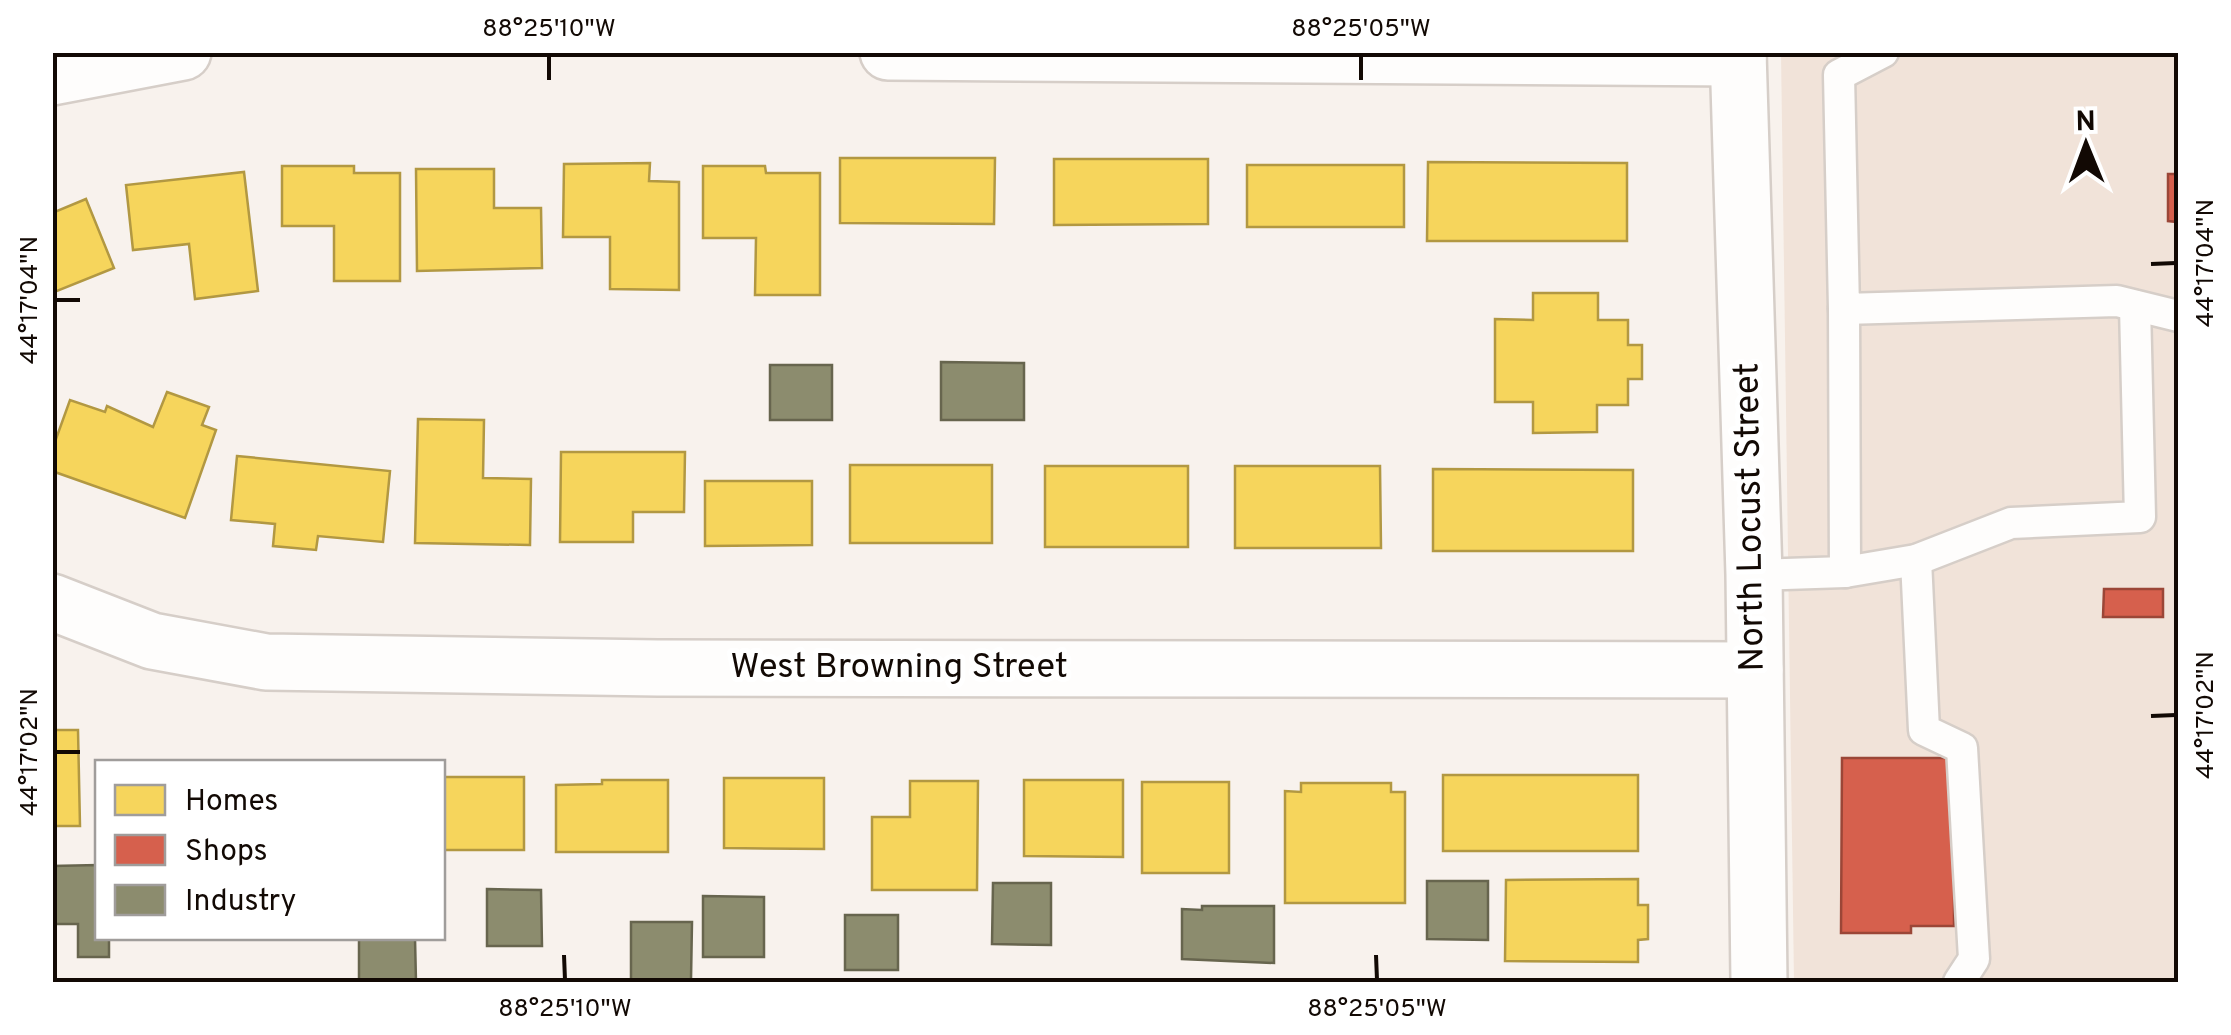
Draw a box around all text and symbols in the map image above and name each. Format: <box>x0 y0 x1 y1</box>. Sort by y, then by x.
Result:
text: 88°25'10"W <box>482 14 616 46</box>
text: 88°25'05"W <box>1291 14 1431 46</box>
north arrow <box>2036 95 2136 195</box>
text: N <box>2075 105 2096 141</box>
text: 44°17'04"N <box>2191 199 2223 327</box>
text: 44°17'04"N <box>15 236 47 364</box>
street label: North Locust Street <box>1726 362 1776 672</box>
street label: West Browning Street <box>730 646 1068 690</box>
text: 44°17'02"N <box>2191 651 2223 779</box>
text: 44°17'02"N <box>15 688 47 816</box>
legend <box>95 760 445 940</box>
text: Homes <box>185 784 278 821</box>
text: Shops <box>185 834 268 871</box>
text: Industry <box>185 884 296 921</box>
text: 88°25'10"W <box>498 994 632 1026</box>
text: 88°25'05"W <box>1307 994 1447 1026</box>

